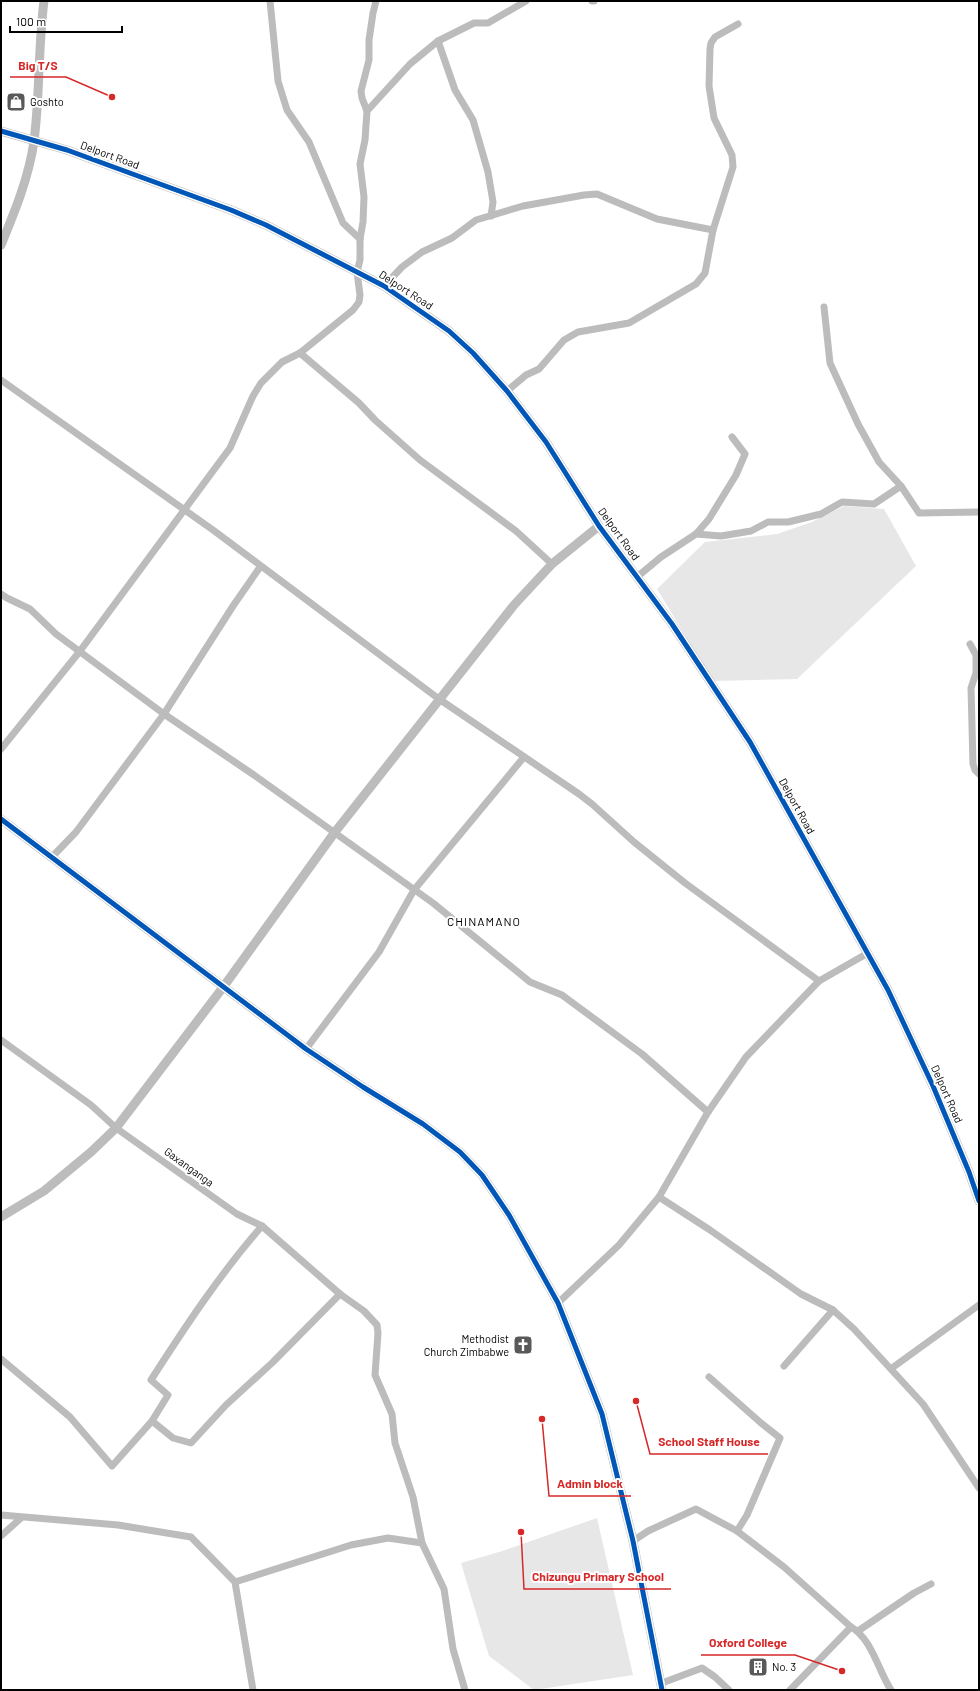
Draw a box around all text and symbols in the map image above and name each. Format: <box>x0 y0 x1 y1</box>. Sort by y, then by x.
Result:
scale bar <box>10 8 122 34</box>
text: 100 m <box>16 14 46 28</box>
callout: Big T/S <box>10 53 66 77</box>
text: Big T/S <box>18 58 58 72</box>
shop icon: Goshto <box>5 91 27 113</box>
place label: Goshto <box>30 95 64 108</box>
street label: Delport Road <box>79 138 141 171</box>
street label: Delport Road <box>377 267 436 312</box>
street label: Delport Road <box>596 505 643 563</box>
street label: Delport Road <box>777 776 818 836</box>
district label: CHINAMANO <box>447 914 521 928</box>
street label: Delport Road <box>929 1063 966 1125</box>
street label: Gaxanganga <box>162 1144 217 1189</box>
place label: Methodist Church Zimbabwe <box>424 1332 509 1358</box>
church icon: Methodist Church Zimbabwe <box>512 1334 534 1356</box>
callout: School Staff House <box>650 1430 768 1454</box>
text: School Staff House <box>658 1434 760 1448</box>
callout: Admin block <box>549 1472 631 1496</box>
text: Admin block <box>557 1476 624 1490</box>
callout: Chizungu Primary School <box>524 1565 671 1589</box>
text: Chizungu Primary School <box>532 1569 664 1583</box>
callout: Oxford College <box>701 1631 795 1655</box>
text: Oxford College <box>709 1635 787 1649</box>
building icon: No. 3 <box>747 1656 769 1678</box>
place label: No. 3 <box>772 1660 796 1673</box>

